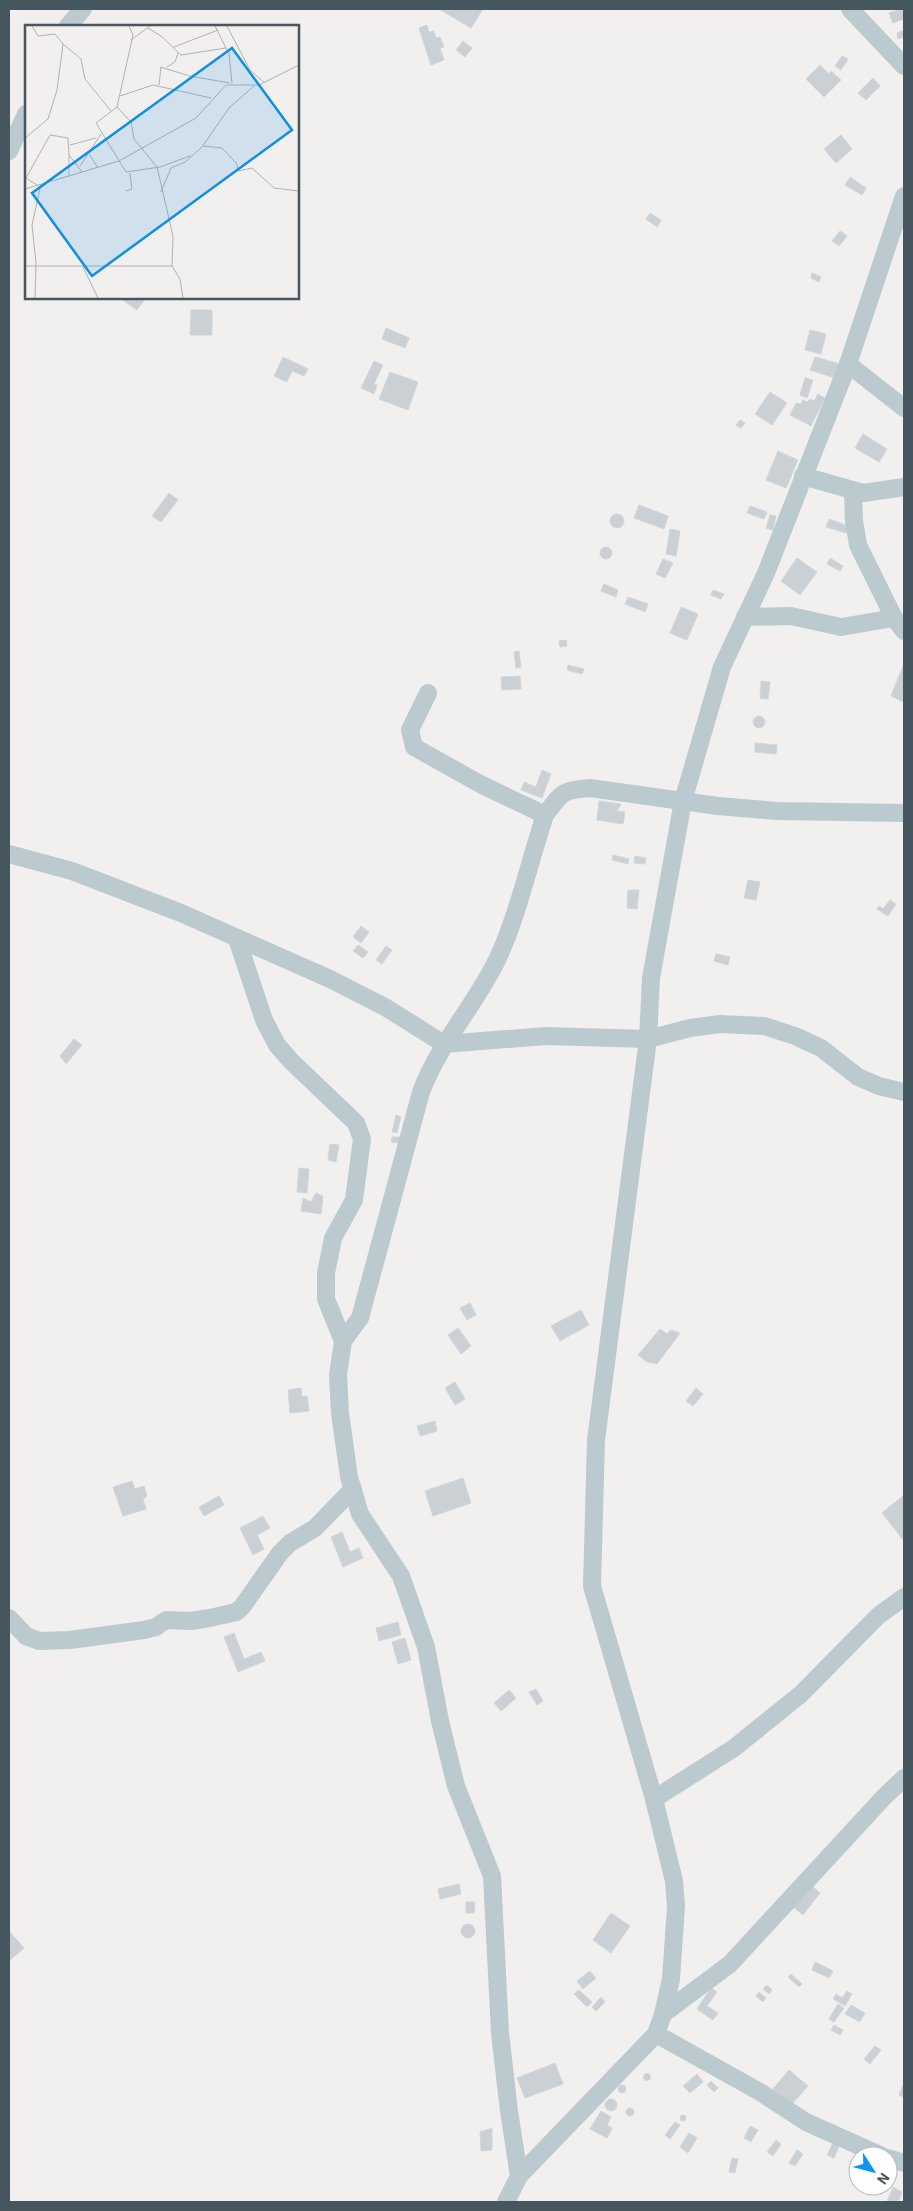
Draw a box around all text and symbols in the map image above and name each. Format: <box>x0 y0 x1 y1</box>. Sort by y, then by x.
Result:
inset map <box>25 25 299 299</box>
north arrow <box>848 2146 898 2196</box>
text: N <box>874 2170 893 2187</box>

